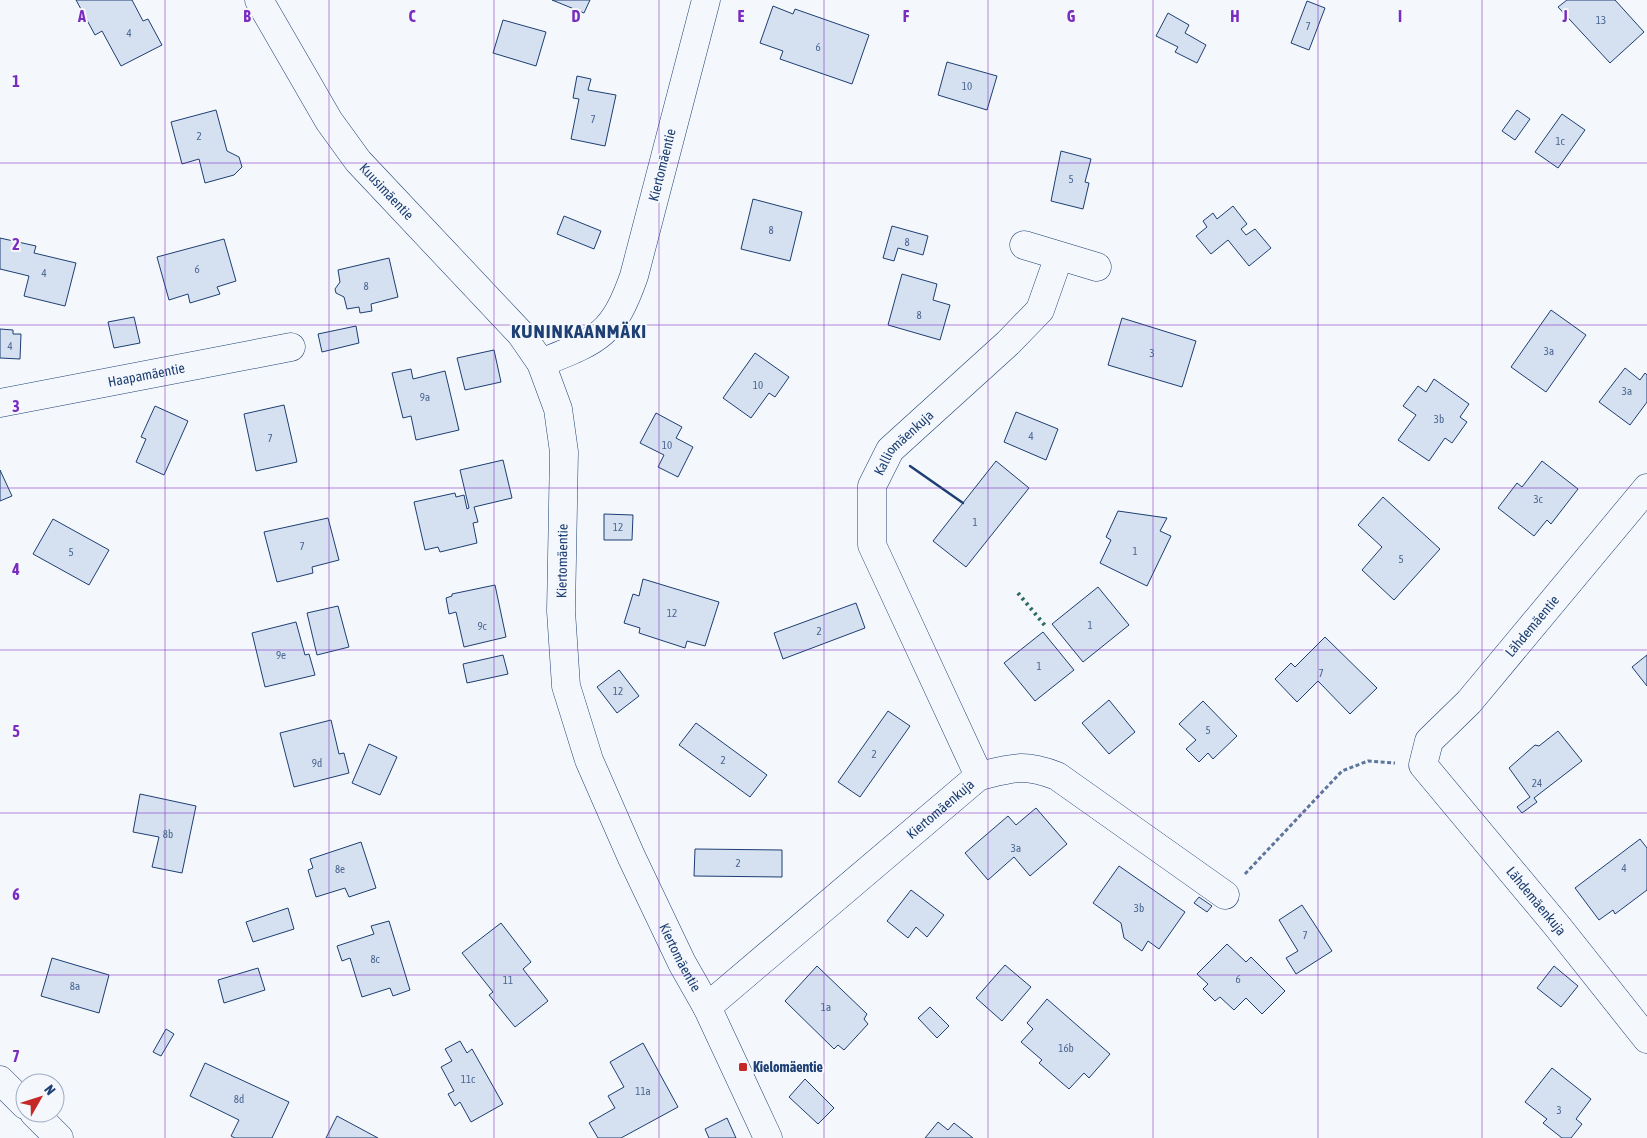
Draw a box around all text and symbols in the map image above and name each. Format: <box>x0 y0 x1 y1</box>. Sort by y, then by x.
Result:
text: A <box>77 7 86 25</box>
text: B <box>243 7 251 25</box>
text: C <box>408 7 416 25</box>
text: D <box>572 7 581 25</box>
text: E <box>738 7 745 25</box>
text: F <box>903 7 910 25</box>
text: G <box>1067 7 1076 25</box>
text: H <box>1230 7 1240 25</box>
text: I <box>1398 7 1402 25</box>
text: J <box>1561 7 1568 25</box>
house number: 13 <box>1596 14 1606 26</box>
house number: 7 <box>1305 20 1311 32</box>
house number: 4 <box>126 27 132 39</box>
house number: 6 <box>815 41 821 53</box>
text: 1 <box>12 72 20 90</box>
house number: 10 <box>962 80 972 92</box>
house number: 7 <box>590 113 596 125</box>
street label: Kiertomäentie <box>645 127 679 203</box>
house number: 2 <box>196 130 202 142</box>
house number: 1c <box>1555 135 1566 147</box>
street label: Kuusimäentie <box>356 160 417 223</box>
house number: 5 <box>1068 173 1074 185</box>
house number: 8 <box>768 224 774 236</box>
text: 2 <box>12 235 20 253</box>
house number: 8 <box>904 236 910 248</box>
house number: 6 <box>194 263 200 275</box>
house number: 4 <box>41 267 47 279</box>
house number: 8 <box>363 280 369 292</box>
house number: 8 <box>916 309 922 321</box>
district label: KUNINKAANMÄKI <box>511 320 647 342</box>
house number: 4 <box>7 340 13 352</box>
house number: 3a <box>1544 345 1554 357</box>
house number: 3 <box>1149 347 1155 359</box>
street label: Haapamäentie <box>107 360 186 390</box>
house number: 10 <box>753 379 763 391</box>
house number: 3a <box>1622 385 1632 397</box>
house number: 9a <box>420 391 430 403</box>
text: 3 <box>12 397 20 415</box>
street label: Kalliomäenkuja <box>871 407 937 478</box>
house number: 3b <box>1434 413 1444 425</box>
house number: 4 <box>1028 430 1034 442</box>
house number: 7 <box>267 432 273 444</box>
house number: 10 <box>662 439 672 451</box>
house number: 3c <box>1533 493 1544 505</box>
house number: 1 <box>972 516 978 528</box>
house number: 12 <box>613 521 623 533</box>
street label: Kiertomäentie <box>553 524 571 598</box>
house number: 7 <box>299 540 305 552</box>
house number: 1 <box>1132 545 1138 557</box>
house number: 5 <box>68 546 74 558</box>
house number: 5 <box>1398 553 1404 565</box>
text: 4 <box>11 560 20 578</box>
street label: Lähdemäentie <box>1502 592 1562 660</box>
house number: 12 <box>667 607 677 619</box>
house number: 1 <box>1087 619 1093 631</box>
house number: 9c <box>477 620 488 632</box>
house number: 2 <box>816 625 822 637</box>
house number: 9e <box>276 649 286 661</box>
house number: 1 <box>1036 660 1042 672</box>
house number: 7 <box>1318 667 1324 679</box>
house number: 12 <box>613 685 623 697</box>
text: 5 <box>12 722 20 740</box>
house number: 5 <box>1205 724 1211 736</box>
house number: 2 <box>871 748 877 760</box>
house number: 2 <box>720 754 726 766</box>
house number: 9d <box>312 757 322 769</box>
street label: Kiertomäenkuja <box>903 776 977 842</box>
house number: 24 <box>1532 777 1542 789</box>
house number: 8b <box>163 828 173 840</box>
house number: 3a <box>1011 842 1021 854</box>
house number: 2 <box>735 857 741 869</box>
house number: 4 <box>1621 862 1627 874</box>
house number: 8e <box>335 863 345 875</box>
street label: Lähdemäenkuja <box>1503 864 1569 938</box>
text: 6 <box>12 885 20 903</box>
house number: 3b <box>1134 902 1144 914</box>
street label: Kiertomäentie <box>656 921 704 994</box>
house number: 7 <box>1302 929 1308 941</box>
house number: 8c <box>370 953 381 965</box>
house number: 6 <box>1235 973 1241 985</box>
house number: 11 <box>503 974 513 986</box>
house number: 8a <box>70 980 80 992</box>
house number: 1a <box>821 1001 831 1013</box>
house number: 16b <box>1058 1042 1074 1054</box>
text: 7 <box>12 1047 20 1065</box>
place label: Kielomäentie <box>753 1059 823 1075</box>
marker: Kielomäentie <box>737 1061 749 1073</box>
north arrow <box>15 1073 65 1123</box>
house number: 11c <box>461 1073 476 1085</box>
text: N <box>41 1082 59 1098</box>
house number: 11a <box>635 1085 651 1097</box>
house number: 8d <box>234 1093 244 1105</box>
house number: 3 <box>1556 1104 1562 1116</box>

